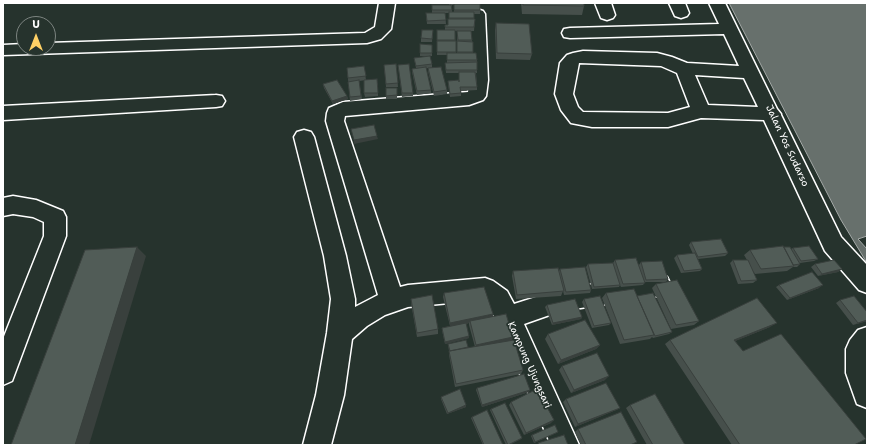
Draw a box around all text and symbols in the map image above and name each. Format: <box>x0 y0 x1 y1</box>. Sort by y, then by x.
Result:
north arrow <box>16 16 56 56</box>
text: U <box>32 17 40 32</box>
street label: Jalan Yos Sudarso <box>763 103 811 189</box>
street label: Kampung Ujungsari <box>505 320 553 410</box>

